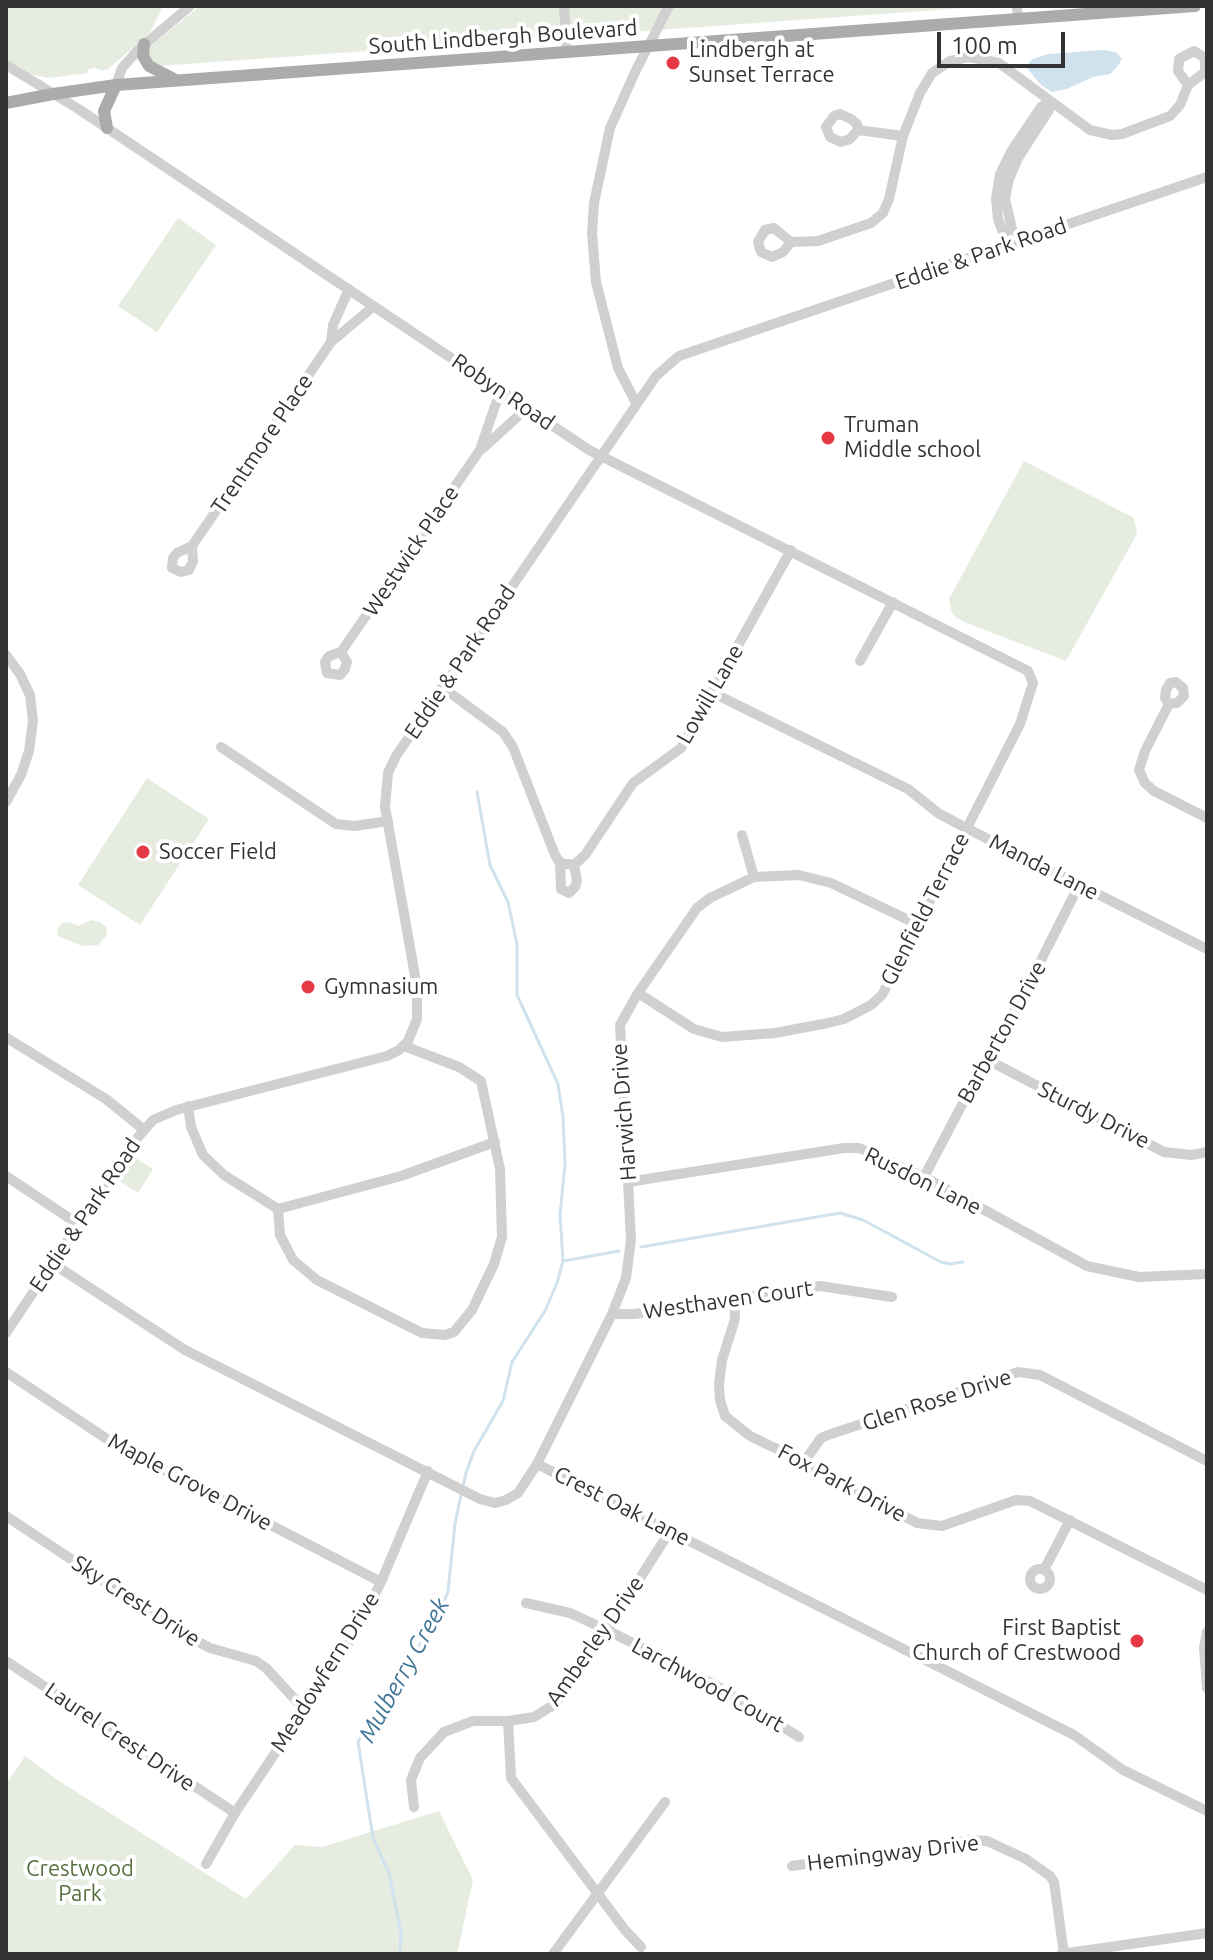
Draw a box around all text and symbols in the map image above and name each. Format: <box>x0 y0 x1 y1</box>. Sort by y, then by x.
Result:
street label: South Lindbergh Boulevard <box>368 14 638 60</box>
scale bar <box>941 16 1069 66</box>
text: 100 m <box>951 32 1018 59</box>
place label: Lindbergh at Sunset Terrace <box>689 37 835 88</box>
marker: Lindbergh at Sunset Terrace <box>664 54 682 72</box>
street label: Eddie & Park Road <box>892 212 1070 296</box>
street label: Robyn Road <box>447 348 559 436</box>
street label: Trentmore Place <box>205 369 319 519</box>
place label: Truman Middle school <box>844 412 981 464</box>
marker: Truman Middle school <box>819 429 837 447</box>
street label: Westwick Place <box>358 481 464 621</box>
street label: Eddie & Park Road <box>399 580 521 744</box>
street label: Lowill Lane <box>671 640 749 748</box>
street label: Glenfield Terrace <box>875 828 975 990</box>
street label: Manda Lane <box>985 828 1103 906</box>
place label: Soccer Field <box>159 839 277 865</box>
marker: Soccer Field <box>134 843 152 861</box>
street label: Barberton Drive <box>952 956 1052 1108</box>
place label: Gymnasium <box>324 974 438 1000</box>
marker: Gymnasium <box>299 978 317 996</box>
street label: Harwich Drive <box>606 1042 642 1182</box>
street label: Sturdy Drive <box>1034 1076 1154 1154</box>
street label: Eddie & Park Road <box>24 1133 146 1297</box>
street label: Rusdon Lane <box>860 1141 986 1221</box>
street label: Westhaven Court <box>642 1275 814 1325</box>
street label: Glen Rose Drive <box>859 1363 1015 1437</box>
street label: Maple Grove Drive <box>104 1428 276 1536</box>
street label: Fox Park Drive <box>774 1438 910 1528</box>
street label: Crest Oak Lane <box>550 1460 694 1552</box>
street label: Sky Crest Drive <box>67 1550 205 1652</box>
street label: Amberley Drive <box>541 1571 649 1711</box>
street label: Meadowfern Drive <box>265 1587 385 1757</box>
water label: Mulberry Creek <box>352 1593 456 1747</box>
place label: First Baptist Church of Crestwood <box>912 1615 1121 1666</box>
street label: Larchwood Court <box>627 1632 789 1738</box>
marker: First Baptist Church of Crestwood <box>1128 1632 1146 1650</box>
street label: Laurel Crest Drive <box>40 1677 200 1797</box>
street label: Hemingway Drive <box>806 1829 980 1877</box>
park label: Crestwood Park <box>26 1856 134 1908</box>

